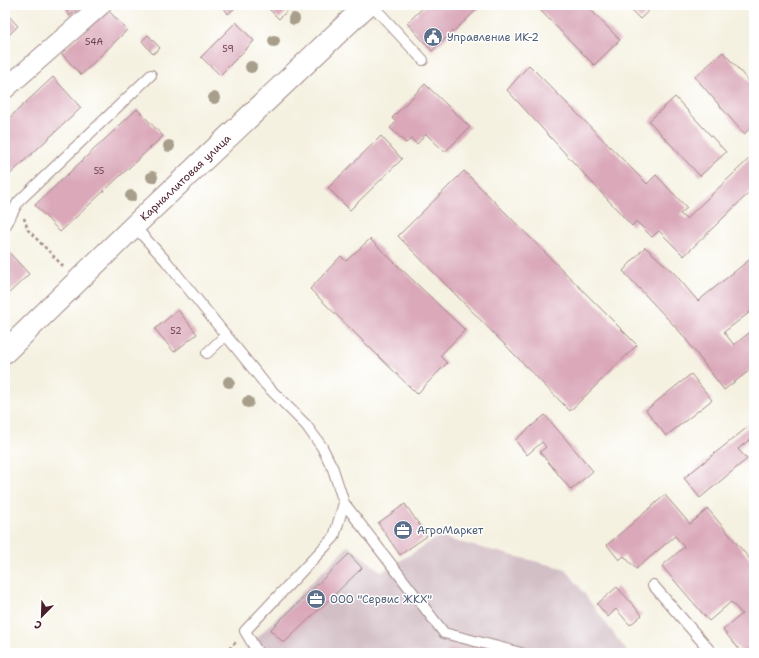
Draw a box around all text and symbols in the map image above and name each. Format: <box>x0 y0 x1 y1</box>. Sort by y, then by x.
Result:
public building icon: Управление ИК-2 <box>422 26 444 48</box>
place label: Управление ИК-2 <box>447 30 539 45</box>
house number: 54А <box>85 36 104 48</box>
house number: 59 <box>222 43 234 55</box>
street label: Карналлитовая улица <box>137 131 234 224</box>
house number: 55 <box>94 165 104 177</box>
house number: 52 <box>170 325 182 337</box>
office icon: АгроМаркет <box>392 519 414 541</box>
place label: АгроМаркет <box>417 523 484 538</box>
office icon: ООО "Сервис ЖКХ" <box>305 588 327 610</box>
place label: ООО "Сервис ЖКХ" <box>330 592 432 607</box>
north arrow <box>22 596 62 636</box>
text: С <box>32 616 44 633</box>

